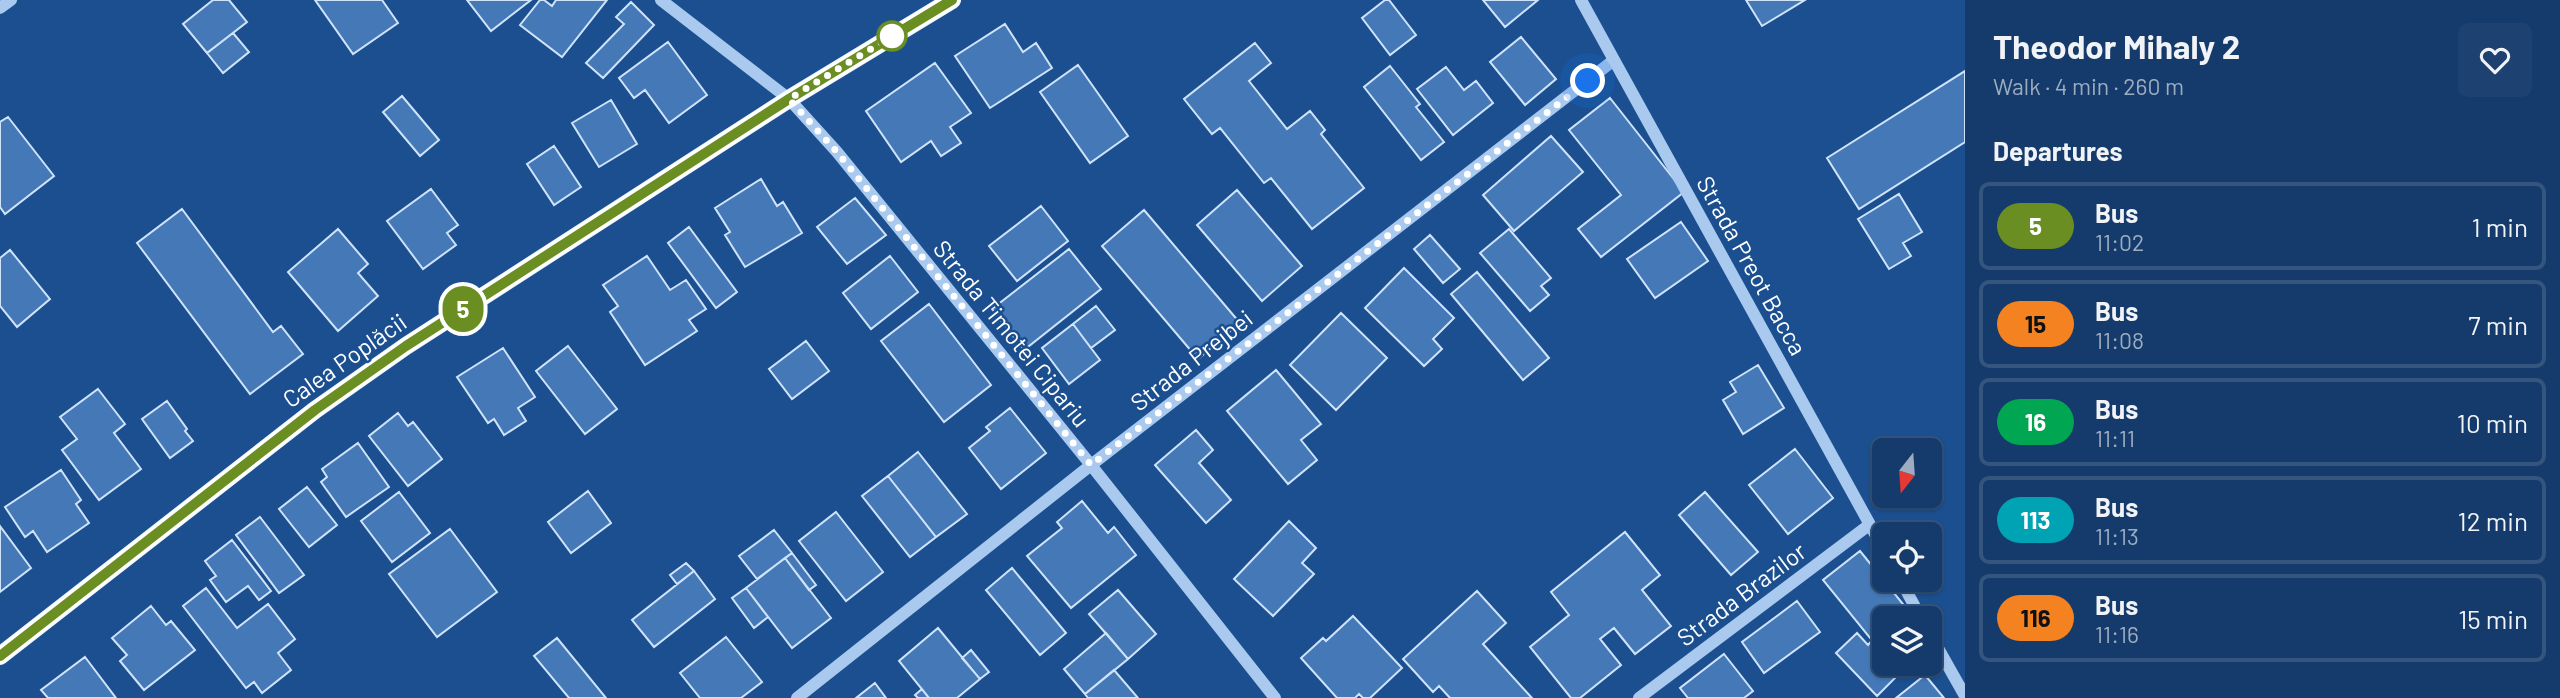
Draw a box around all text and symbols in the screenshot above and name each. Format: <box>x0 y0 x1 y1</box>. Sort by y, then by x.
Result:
unlabelled marker <box>877 21 907 51</box>
button: heart <box>2458 23 2532 97</box>
text: Theodor Mihaly 2 <box>1993 26 2240 66</box>
your location <box>1570 63 1605 98</box>
text: Walk · 4 min · 260 m <box>1993 72 2184 100</box>
text: Departures <box>1993 135 2123 166</box>
street label: Strada Preot Bacca <box>1691 171 1814 360</box>
text: Bus <box>2095 197 2138 228</box>
text: 5 <box>2029 211 2042 240</box>
text: 1 min <box>2472 211 2528 242</box>
text: 11:02 <box>2095 228 2144 256</box>
street label: Strada Timotei Cipariu <box>928 234 1096 432</box>
line badge: 5 <box>440 286 486 332</box>
text: 5 <box>457 294 469 323</box>
text: Bus <box>2095 295 2138 326</box>
street label: Strada Prejbei <box>1124 303 1258 417</box>
street label: Calea Poplăcii <box>277 306 412 413</box>
text: 15 <box>2025 309 2046 338</box>
text: 7 min <box>2468 309 2528 340</box>
text: 11:08 <box>2095 326 2144 354</box>
text: Bus <box>2095 393 2138 424</box>
text: 16 <box>2025 407 2046 436</box>
text: 10 min <box>2457 407 2528 438</box>
text: 11:11 <box>2095 424 2135 452</box>
north arrow <box>1872 438 1942 508</box>
map controls <box>1872 438 1942 676</box>
text: Bus <box>2095 491 2138 522</box>
text: 113 <box>2020 505 2051 534</box>
text: 12 min <box>2458 505 2528 536</box>
button: locate <box>1872 522 1942 592</box>
text: 11:13 <box>2095 522 2139 550</box>
street label: Strada Brazilor <box>1671 536 1812 652</box>
text: Bus <box>2095 589 2138 620</box>
text: 116 <box>2020 603 2051 632</box>
text: 15 min <box>2458 603 2528 634</box>
button: layers <box>1872 606 1942 676</box>
text: 11:16 <box>2095 620 2139 648</box>

